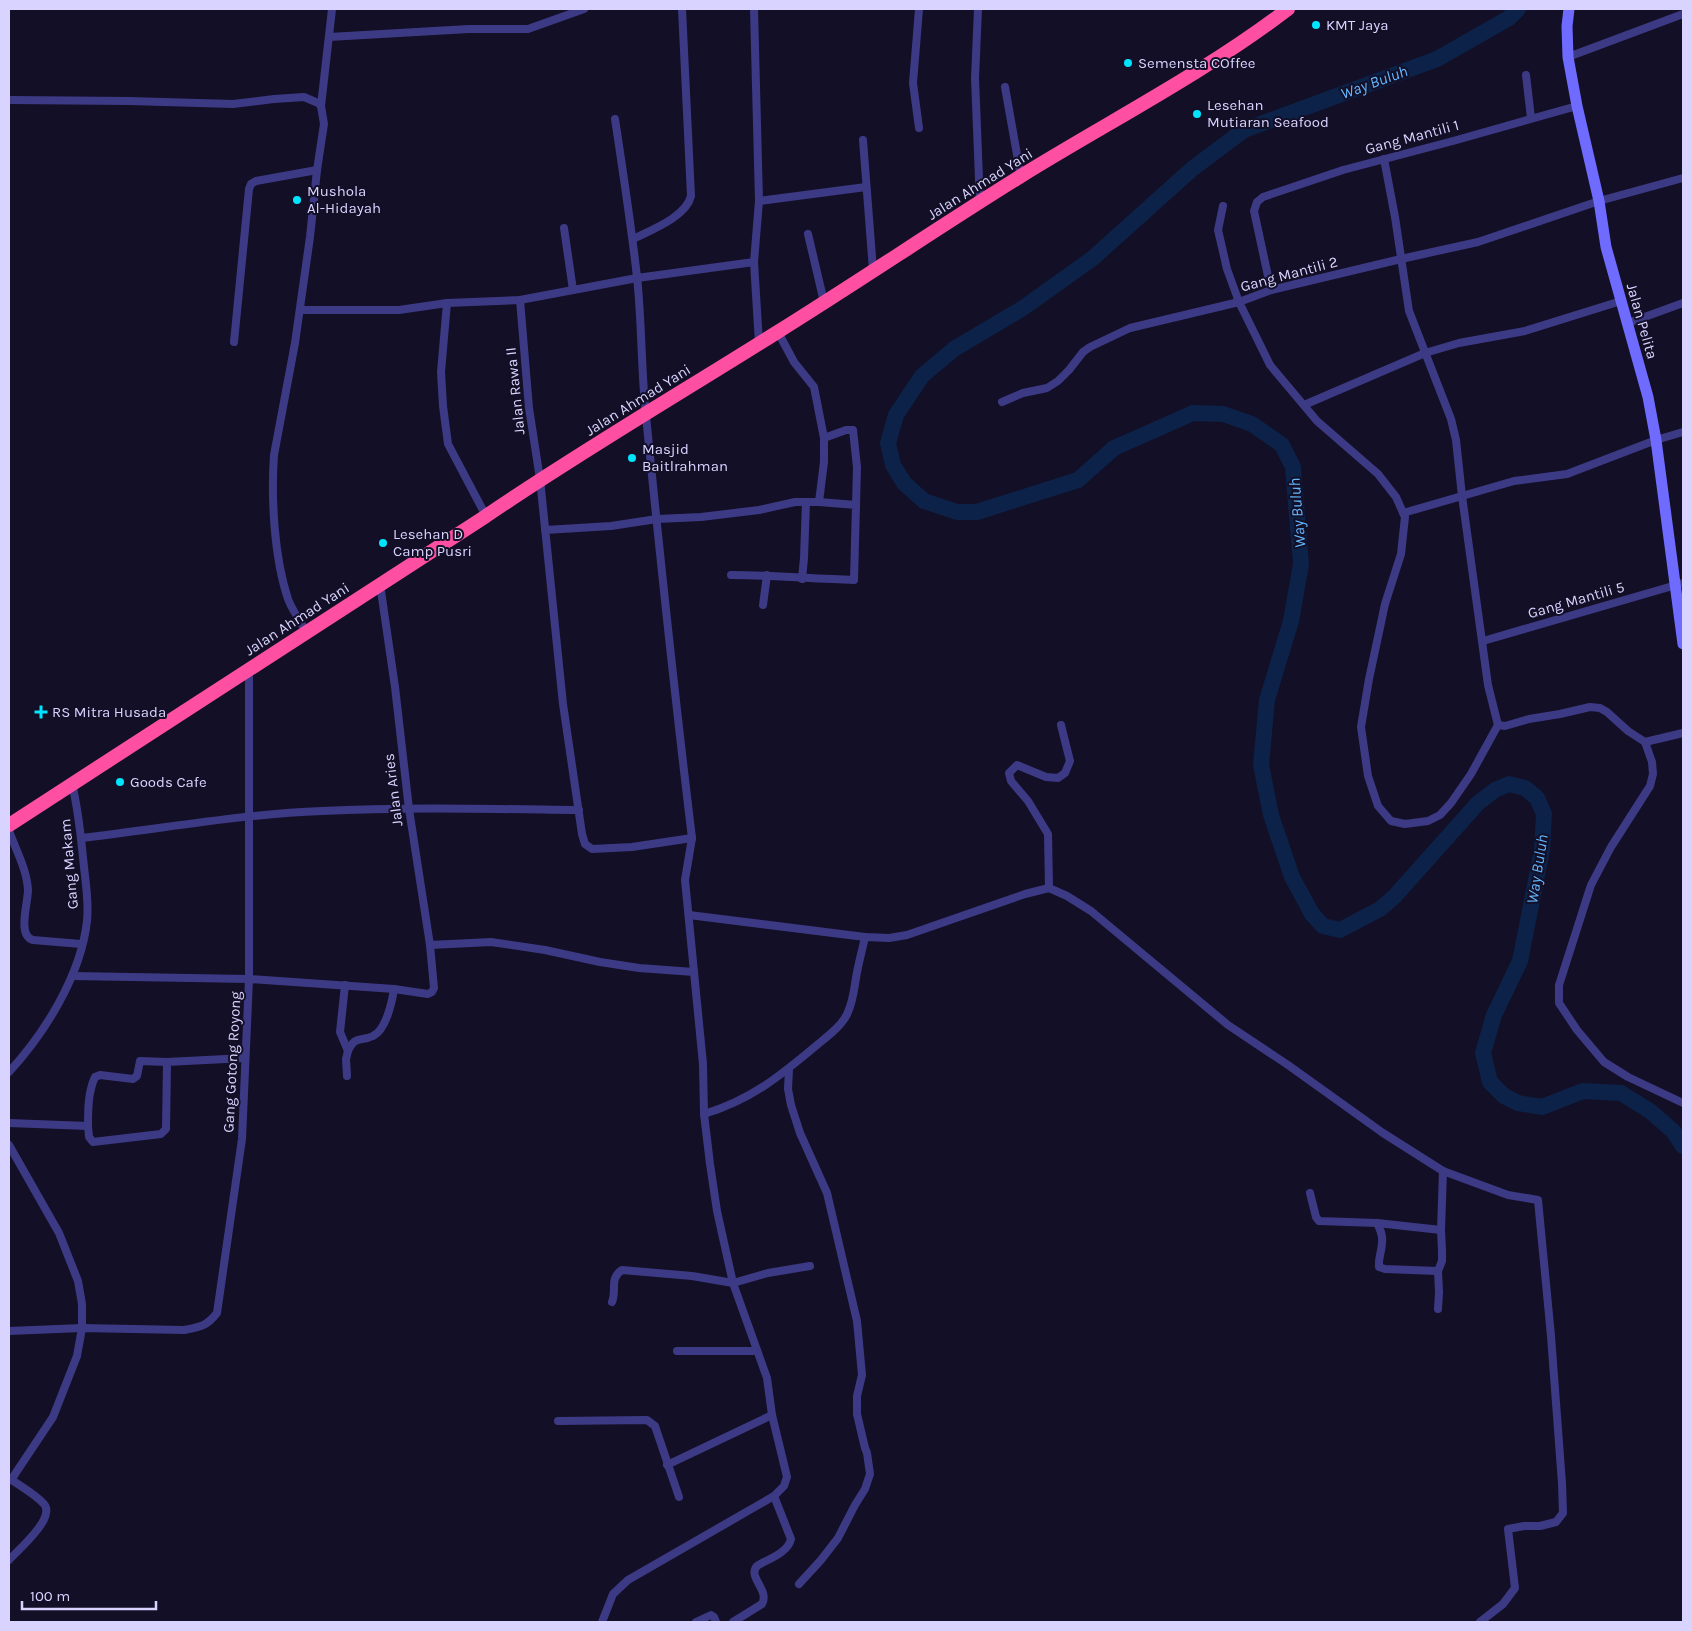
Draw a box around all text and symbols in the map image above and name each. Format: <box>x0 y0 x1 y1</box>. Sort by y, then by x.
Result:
place label: KMT Jaya <box>1326 16 1388 34</box>
marker: KMT Jaya <box>1310 19 1322 31</box>
place label: Semensta COffee <box>1138 54 1255 72</box>
marker: Semensta COffee <box>1122 57 1134 69</box>
water label: Way Buluh <box>1338 61 1410 103</box>
place label: Lesehan Mutiaran Seafood <box>1207 96 1329 131</box>
marker: Lesehan Mutiaran Seafood <box>1191 108 1203 120</box>
street label: Gang Mantili 1 <box>1363 116 1461 158</box>
street label: Jalan Ahmad Yani <box>924 144 1036 224</box>
place label: Mushola Al-Hidayah <box>307 182 381 217</box>
marker: Mushola Al-Hidayah <box>291 194 303 206</box>
street label: Gang Mantili 2 <box>1238 252 1340 296</box>
street label: Jalan Pelita <box>1623 281 1661 361</box>
street label: Jalan Rawa II <box>501 346 529 436</box>
street label: Jalan Ahmad Yani <box>582 360 694 440</box>
place label: Masjid Baitlrahman <box>642 440 728 475</box>
marker: Masjid Baitlrahman <box>626 452 638 464</box>
water label: Way Buluh <box>1284 477 1310 549</box>
place label: Lesehan D Camp Pusri <box>393 525 472 560</box>
marker: Lesehan D Camp Pusri <box>377 537 389 549</box>
street label: Gang Mantili 5 <box>1526 578 1626 622</box>
street label: Jalan Ahmad Yani <box>241 579 353 659</box>
place label: RS Mitra Husada <box>52 703 166 721</box>
marker: RS Mitra Husada <box>34 705 48 719</box>
street label: Jalan Aries <box>380 752 406 828</box>
place label: Goods Cafe <box>130 773 207 791</box>
marker: Goods Cafe <box>114 776 126 788</box>
street label: Gang Makam <box>56 818 82 910</box>
water label: Way Buluh <box>1522 833 1552 905</box>
street label: Gang Gotong Royong <box>219 990 245 1133</box>
scale bar <box>22 1578 156 1610</box>
text: 100 m <box>30 1587 70 1605</box>

